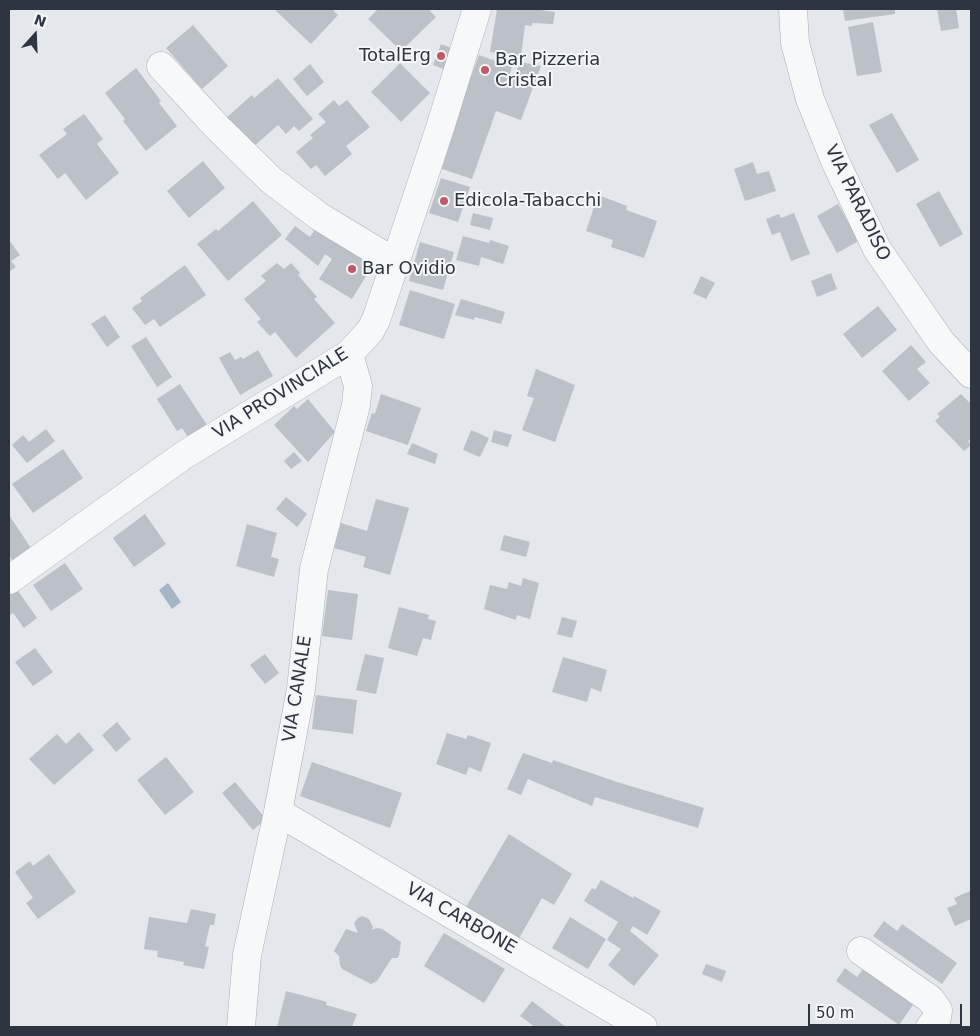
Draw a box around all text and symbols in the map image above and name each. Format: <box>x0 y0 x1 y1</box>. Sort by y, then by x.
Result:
north arrow <box>10 10 60 60</box>
text: N <box>32 11 48 30</box>
place label: TotalErg <box>359 45 431 67</box>
place label: Bar Pizzeria Cristal <box>495 49 600 92</box>
marker: TotalErg <box>435 50 447 62</box>
marker: Bar Pizzeria Cristal <box>479 64 491 76</box>
street label: VIA PARADISO <box>820 141 894 265</box>
place label: Edicola-Tabacchi <box>454 190 601 212</box>
marker: Edicola-Tabacchi <box>438 195 450 207</box>
place label: Bar Ovidio <box>362 258 456 280</box>
marker: Bar Ovidio <box>346 263 358 275</box>
street label: VIA PROVINCIALE <box>209 344 353 444</box>
street label: VIA CANALE <box>279 634 317 744</box>
street label: VIA CARBONE <box>402 879 520 959</box>
scale bar <box>810 994 964 1026</box>
text: 50 m <box>816 1004 854 1022</box>

